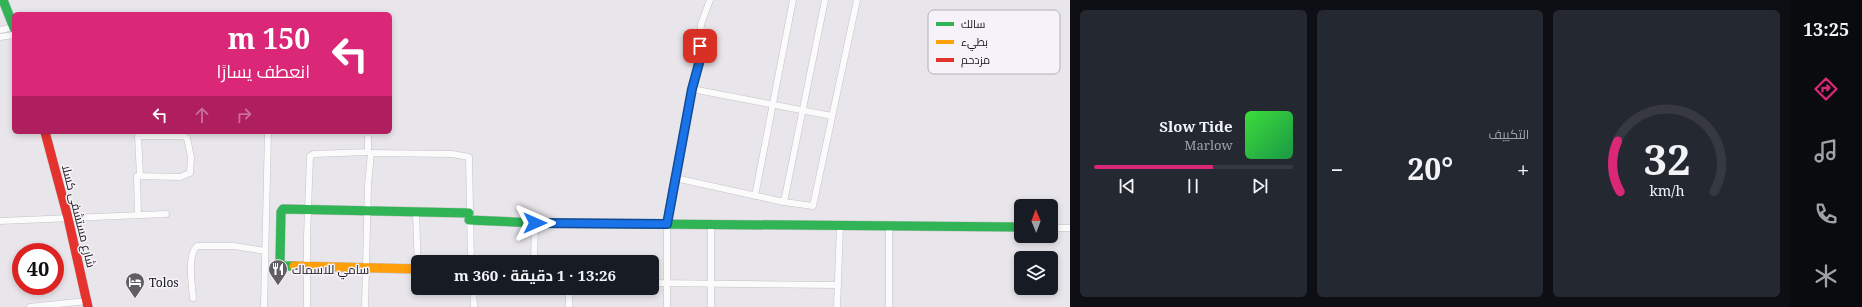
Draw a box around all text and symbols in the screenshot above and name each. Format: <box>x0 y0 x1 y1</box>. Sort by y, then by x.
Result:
legend <box>928 10 1060 74</box>
text: سالك <box>961 16 985 31</box>
text: 13:25 <box>1803 17 1849 41</box>
text: 150 m <box>228 19 310 57</box>
icon: left <box>324 28 376 80</box>
pin <box>683 29 717 63</box>
text: بطيء <box>961 34 988 51</box>
icon: arrive <box>689 35 711 57</box>
text: مزدحم <box>961 52 990 68</box>
text: انعطف يسارًا <box>217 59 310 83</box>
icon: directions <box>1812 75 1840 103</box>
icon: left <box>149 104 171 126</box>
icon: ahead <box>191 104 213 126</box>
icon: right <box>233 104 255 126</box>
text: Slow Tide <box>1159 116 1233 136</box>
text: التكييف <box>1489 125 1529 143</box>
text: 32 <box>1643 130 1690 186</box>
text: Marlow <box>1184 136 1233 154</box>
icon: music <box>1812 137 1840 165</box>
text: 20° <box>1407 148 1453 189</box>
text: − <box>1331 154 1343 184</box>
text: + <box>1517 154 1529 184</box>
street label: شارع مستشفى كسلا <box>58 163 100 269</box>
icon: previous <box>1116 175 1138 197</box>
icon: pause <box>1182 175 1204 197</box>
icon: next <box>1249 175 1271 197</box>
text: km/h <box>1649 180 1684 199</box>
north arrow <box>1014 199 1058 243</box>
map controls <box>1014 199 1058 295</box>
icon: phone <box>1812 200 1840 228</box>
position arrow <box>514 202 556 244</box>
speed limit sign: 40 <box>12 243 64 295</box>
button: layers <box>1014 251 1058 295</box>
restaurant icon: سامي للاسماك <box>267 258 289 286</box>
place label: سامي للاسماك <box>292 261 369 280</box>
icon: climate <box>1812 262 1840 290</box>
text: 13:26 · 1 دقيقة · 360 m <box>454 265 616 285</box>
hotel icon: Tolos <box>124 271 146 299</box>
place label: Tolos <box>149 274 179 291</box>

